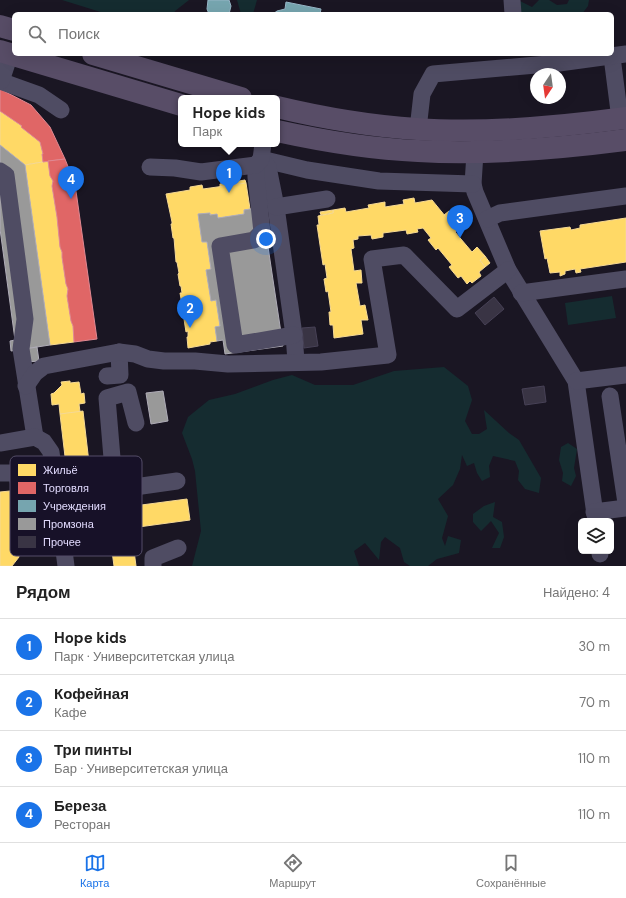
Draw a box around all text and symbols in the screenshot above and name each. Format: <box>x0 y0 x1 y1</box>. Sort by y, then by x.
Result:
search box <box>12 12 614 56</box>
icon: search <box>26 23 48 45</box>
text: Поиск <box>58 24 100 44</box>
north arrow <box>530 68 566 104</box>
popup <box>178 95 280 147</box>
text: Hope kids <box>193 103 265 123</box>
text: Парк <box>193 123 222 140</box>
pin: 1 <box>216 160 242 193</box>
pin: 4 <box>58 166 84 199</box>
pin: 3 <box>447 205 473 238</box>
your location <box>256 229 276 249</box>
pin: 2 <box>177 295 203 328</box>
legend <box>10 456 142 556</box>
text: Жильё <box>43 463 78 477</box>
text: Торговля <box>43 481 89 495</box>
text: Учреждения <box>43 499 106 513</box>
text: Промзона <box>43 517 95 531</box>
map controls <box>578 518 614 554</box>
button: layers <box>578 518 614 554</box>
text: Прочее <box>43 535 81 549</box>
text: Рядом <box>16 581 71 603</box>
text: Найдено: 4 <box>543 584 610 601</box>
text: Hope kids <box>54 628 127 648</box>
text: 1 <box>27 638 31 655</box>
text: 30 m <box>578 638 610 655</box>
text: Парк · Университетская улица <box>54 648 234 665</box>
text: Кофейная <box>54 684 129 704</box>
text: 2 <box>25 694 33 711</box>
text: 70 m <box>579 694 610 711</box>
text: Кафе <box>54 704 87 721</box>
text: Три пинты <box>54 740 132 760</box>
text: 3 <box>25 750 33 767</box>
text: 110 m <box>578 750 610 767</box>
text: Бар · Университетская улица <box>54 760 228 777</box>
text: Береза <box>54 796 106 816</box>
text: 4 <box>25 806 33 823</box>
text: 110 m <box>578 806 610 823</box>
text: Ресторан <box>54 816 111 833</box>
tab: Карта <box>80 852 109 890</box>
tab: Маршрут <box>269 852 316 890</box>
tab: Сохранённые <box>476 852 546 890</box>

